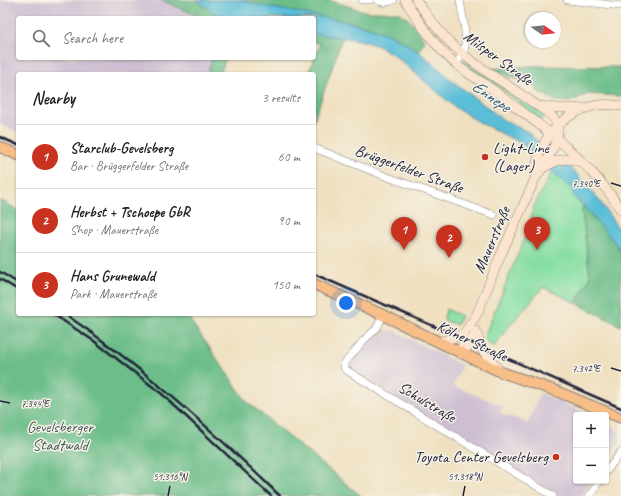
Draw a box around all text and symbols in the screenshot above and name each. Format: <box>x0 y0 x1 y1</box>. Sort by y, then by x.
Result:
north arrow <box>525 12 561 48</box>
search box <box>16 16 316 60</box>
street label: Milsper Straße <box>459 26 538 91</box>
icon: search <box>30 27 52 49</box>
text: Search here <box>62 29 123 48</box>
water label: Ennepe <box>468 75 516 118</box>
text: Nearby <box>32 88 75 109</box>
text: 3 results <box>262 90 300 106</box>
place label: Light-Line (Lager) <box>493 138 551 176</box>
text: Starclub-Gevelsberg <box>70 139 173 158</box>
street label: Brüggerfelder Straße <box>352 140 467 198</box>
text: 1 <box>42 149 48 165</box>
text: 60 m <box>278 149 300 165</box>
marker: Light-Line (Lager) <box>480 152 490 162</box>
text: Bar · Brüggerfelder Straße <box>70 158 188 174</box>
text: 7.340°E <box>572 177 602 190</box>
street label: Mauerstraße <box>469 202 516 276</box>
text: Herbst + Tschoepe GbR <box>70 203 189 222</box>
text: 2 <box>42 213 48 229</box>
text: 90 m <box>278 213 300 229</box>
pin: 1 <box>391 217 417 250</box>
pin: 3 <box>524 217 550 250</box>
text: Shop · Mauerstraße <box>70 222 158 238</box>
pin: 2 <box>436 225 462 258</box>
text: Hans Grunewald <box>70 267 155 286</box>
text: 3 <box>42 277 48 293</box>
text: 150 m <box>272 277 300 293</box>
text: Park · Mauerstraße <box>70 286 157 302</box>
your location <box>336 293 356 313</box>
street label: Kölner Straße <box>434 316 512 367</box>
text: 7.342°E <box>572 362 602 375</box>
street label: Schulstraße <box>395 377 461 428</box>
text: 7.344°E <box>21 397 51 410</box>
map controls <box>573 412 609 484</box>
button: + <box>573 412 609 448</box>
park label: Gevelsberger Stadtwald <box>27 417 95 455</box>
place label: Toyota Center Gevelsberg <box>414 447 549 467</box>
button: − <box>573 448 609 484</box>
marker: Toyota Center Gevelsberg <box>551 452 561 462</box>
text: 51.316°N <box>153 470 189 483</box>
text: 51.318°N <box>448 470 484 483</box>

